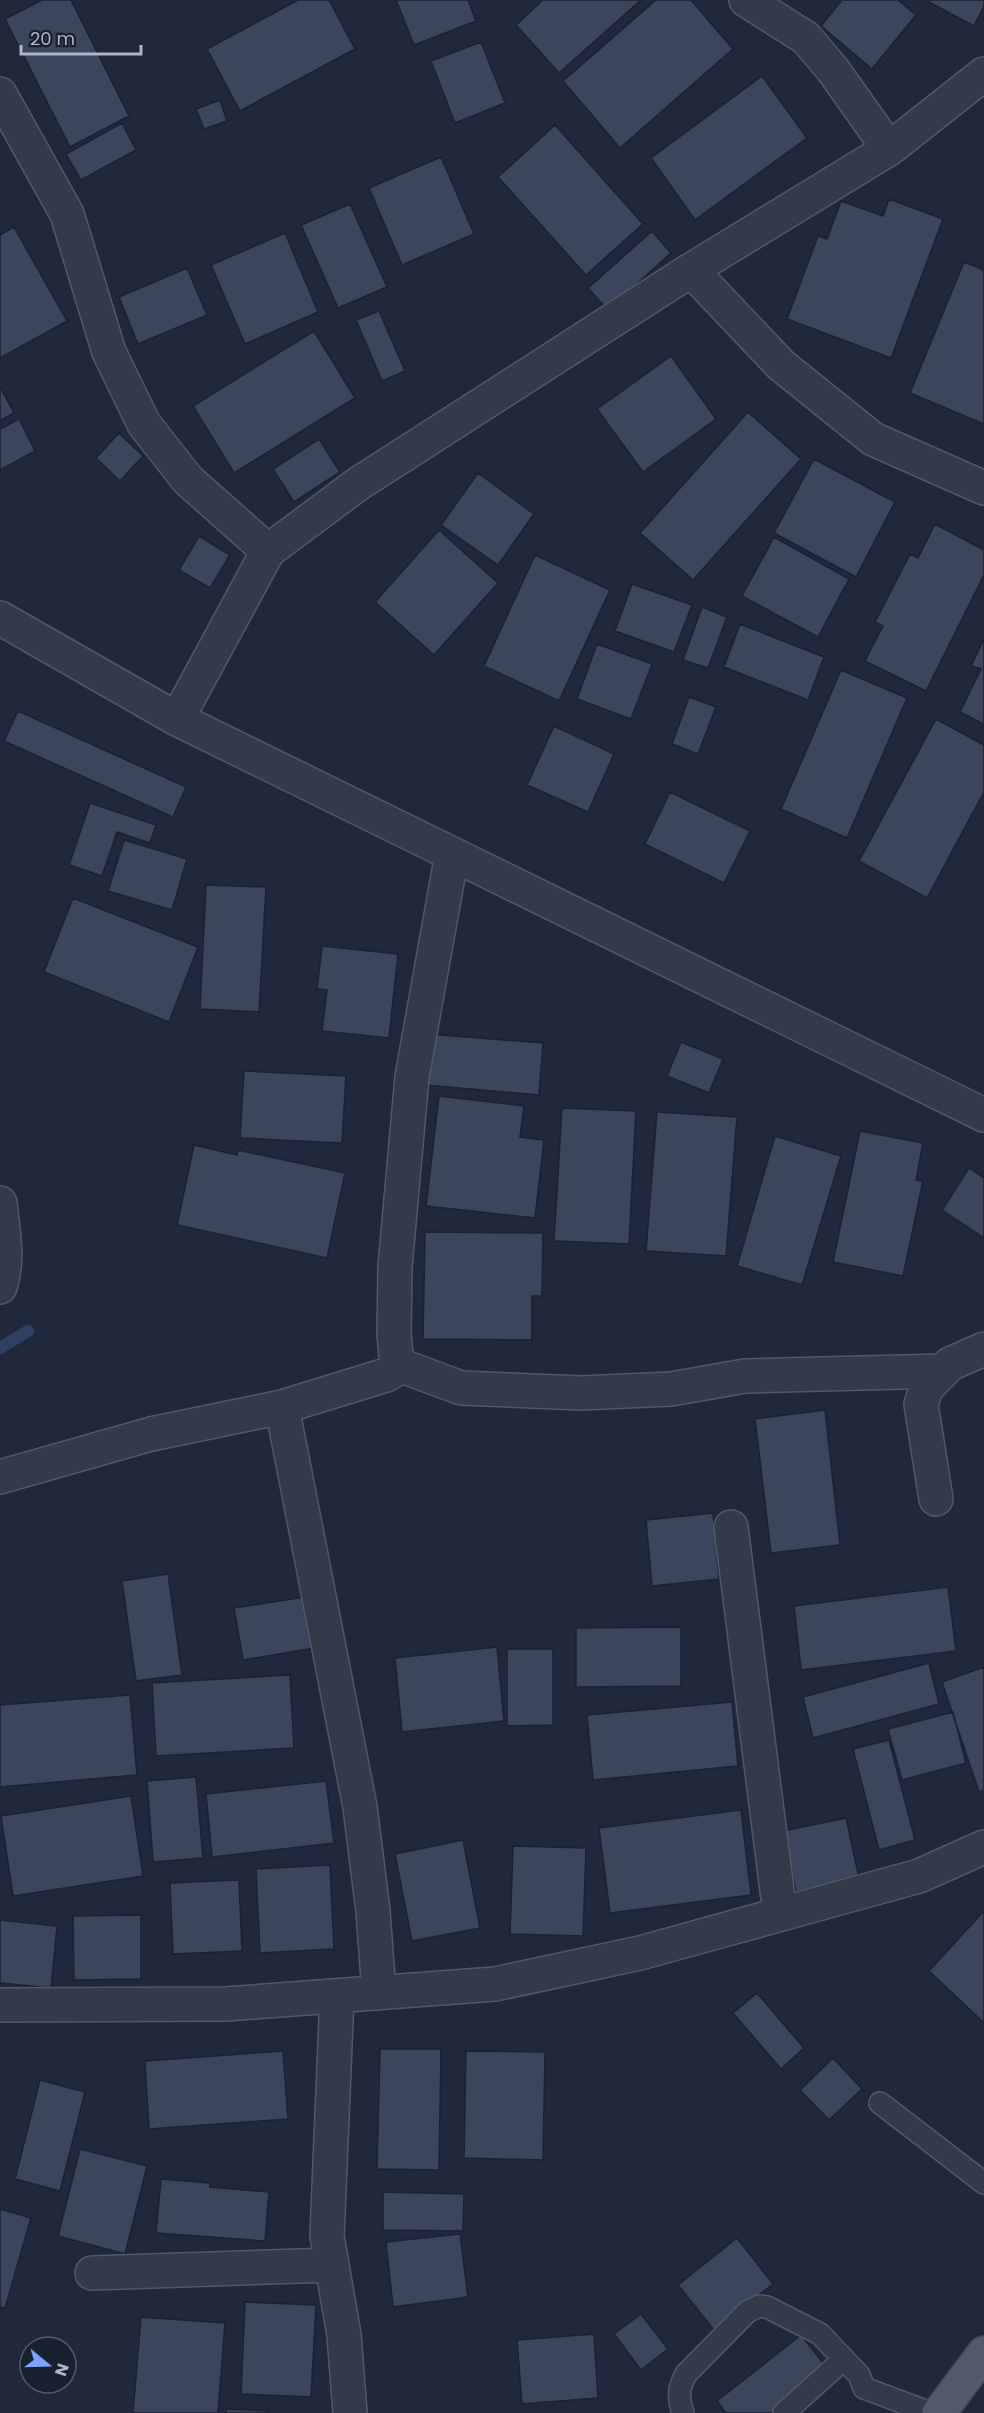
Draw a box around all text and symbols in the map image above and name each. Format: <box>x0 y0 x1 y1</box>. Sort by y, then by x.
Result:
scale bar <box>21 18 141 56</box>
text: 20 m <box>30 26 75 51</box>
north arrow <box>18 2335 78 2395</box>
text: N <box>49 2360 75 2379</box>

